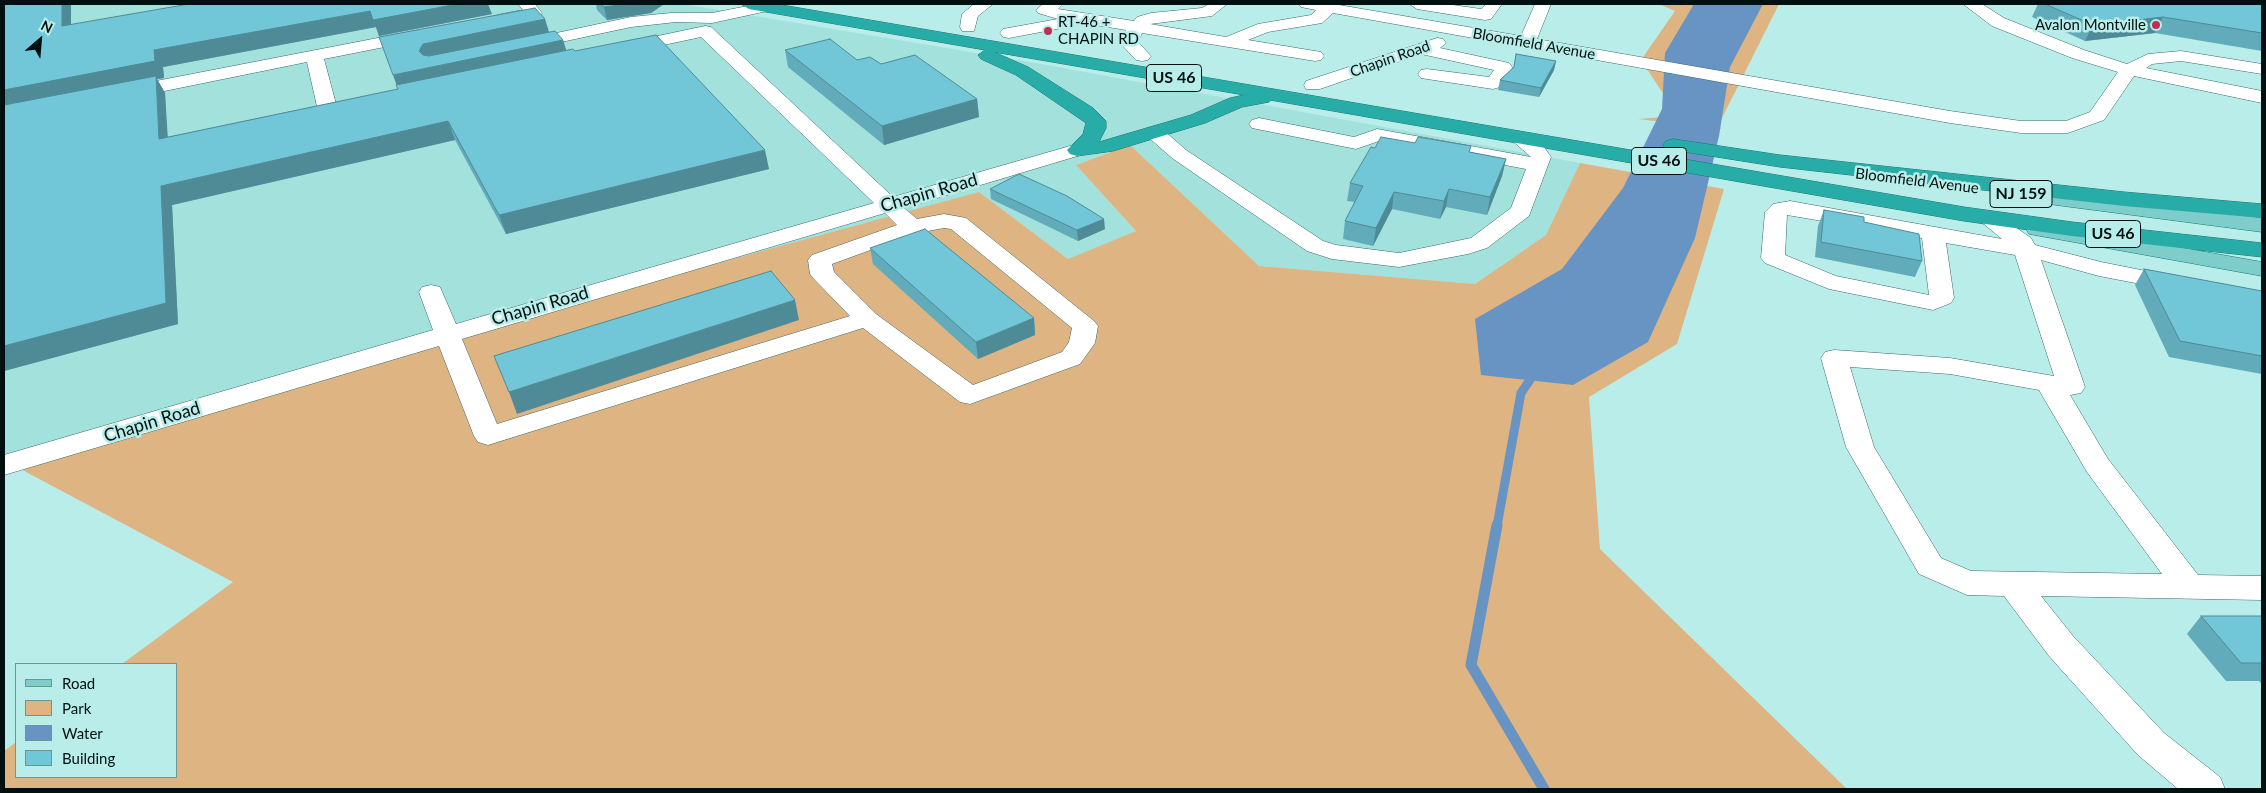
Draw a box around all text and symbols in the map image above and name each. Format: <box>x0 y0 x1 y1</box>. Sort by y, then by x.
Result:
place label: RT-46 + CHAPIN RD <box>1058 13 1139 48</box>
north arrow <box>15 15 65 65</box>
text: N <box>38 16 56 36</box>
place label: Avalon Montville <box>2035 16 2146 34</box>
marker: Avalon Montville <box>2150 19 2162 31</box>
street label: Bloomfield Avenue <box>1471 24 1597 64</box>
marker: RT-46 + CHAPIN RD <box>1042 25 1054 37</box>
street label: Chapin Road <box>1348 37 1432 81</box>
road number: US 46 <box>1146 64 1202 92</box>
road number: US 46 <box>1632 148 1686 175</box>
street label: Bloomfield Avenue <box>1854 164 1980 198</box>
street label: Chapin Road <box>878 169 980 217</box>
road number: NJ 159 <box>1990 180 2052 208</box>
road number: US 46 <box>2086 220 2140 248</box>
street label: Chapin Road <box>489 282 591 330</box>
street label: Chapin Road <box>101 397 203 447</box>
legend <box>15 663 178 778</box>
text: Road <box>62 674 95 692</box>
text: Park <box>62 699 91 717</box>
text: Water <box>62 724 103 742</box>
text: Building <box>62 749 115 767</box>

